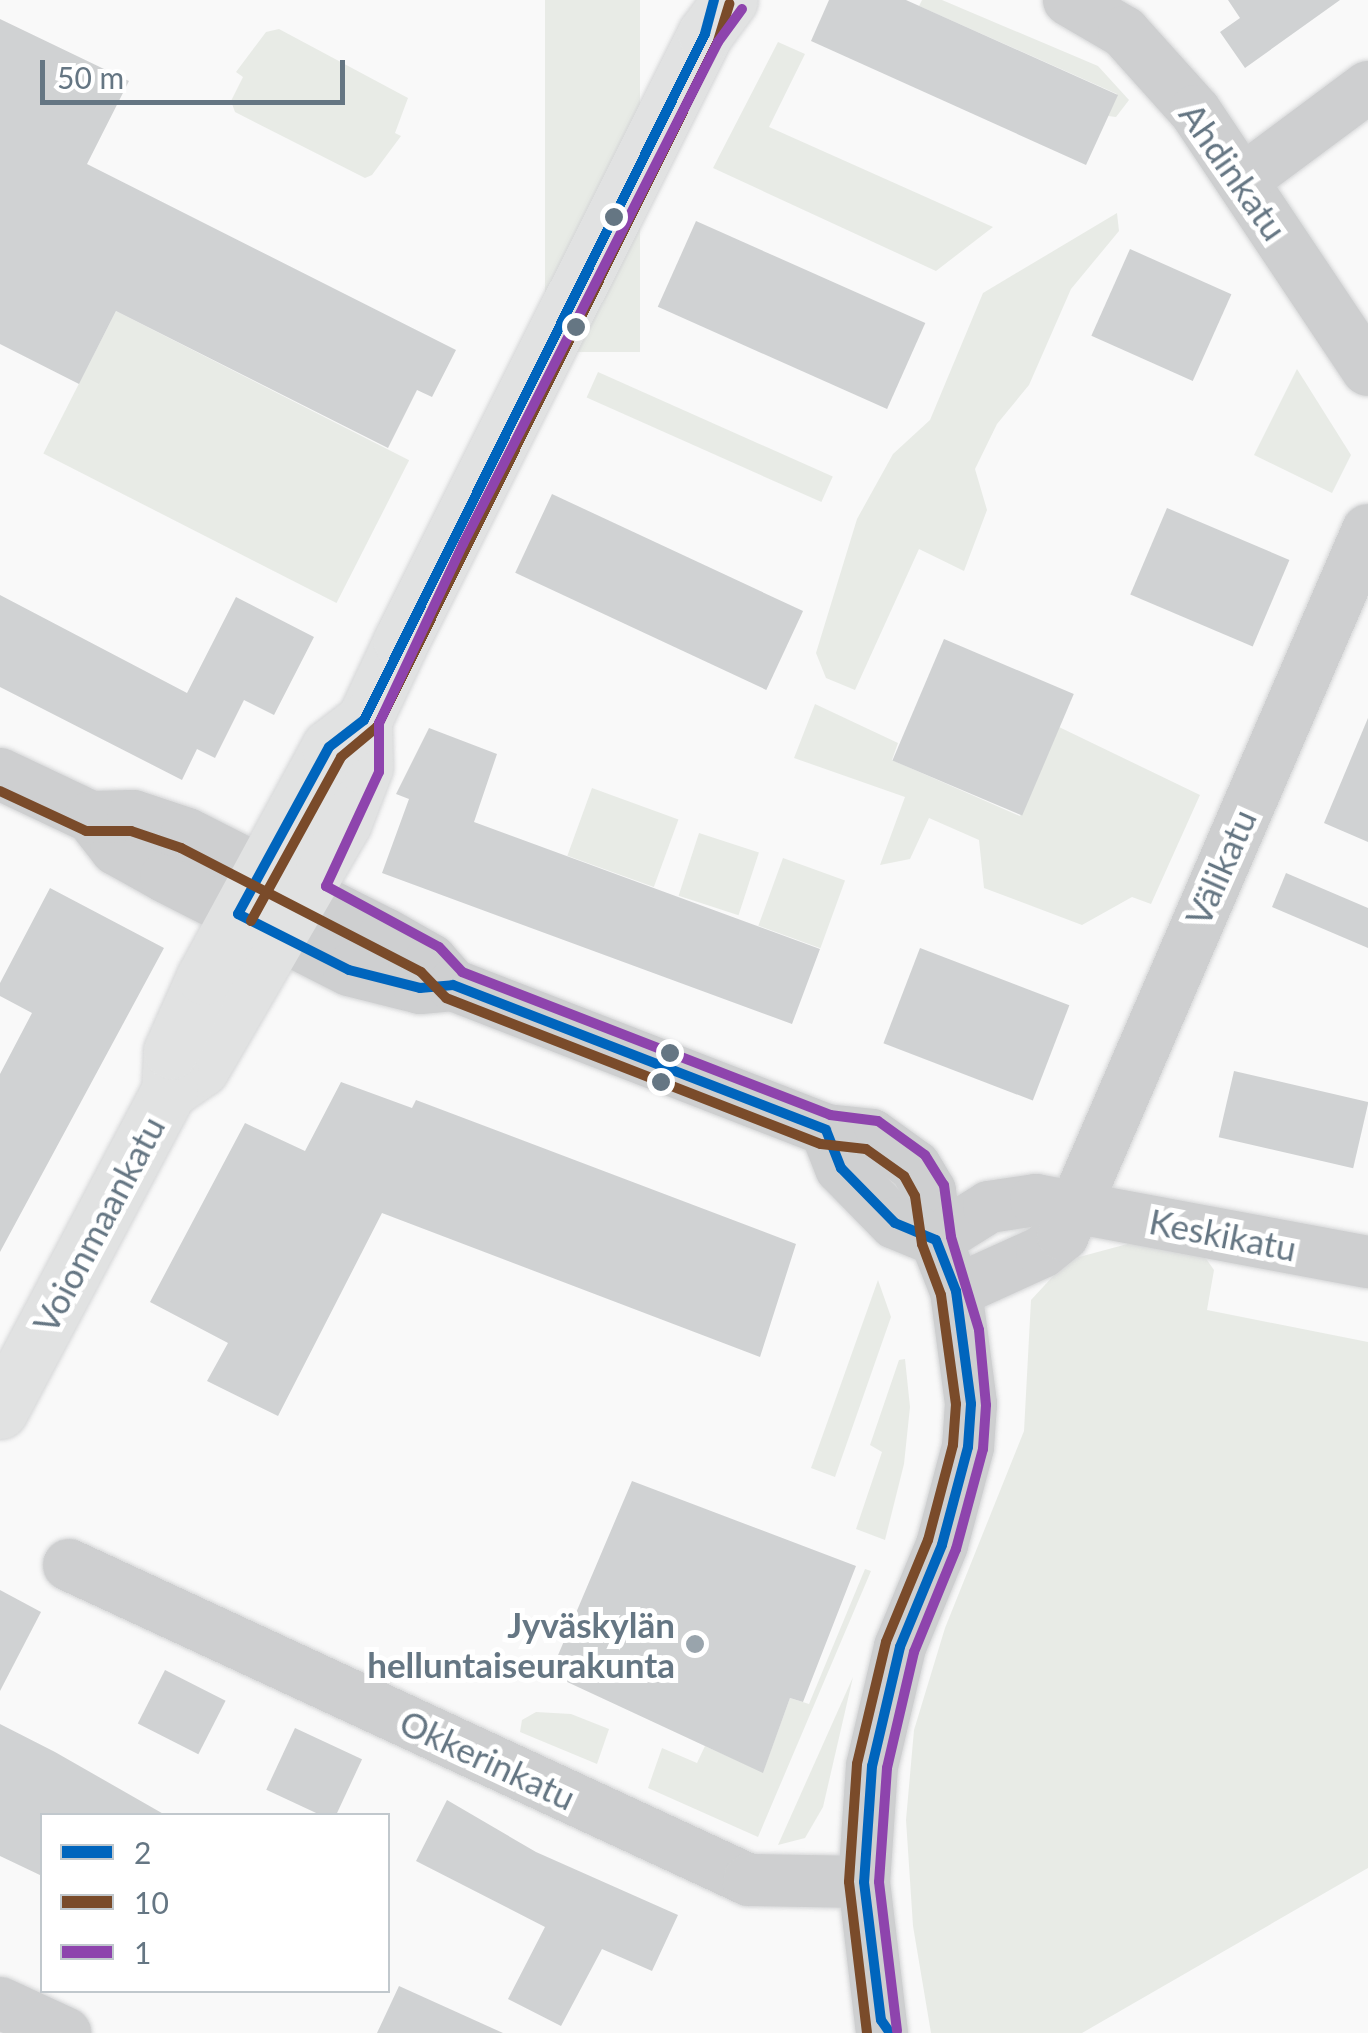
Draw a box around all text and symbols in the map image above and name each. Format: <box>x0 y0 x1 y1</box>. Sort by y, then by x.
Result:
scale bar <box>45 40 350 102</box>
text: 50 m <box>57 59 124 95</box>
street label: Ahdinkatu <box>1172 94 1296 248</box>
unlabelled marker <box>604 207 624 227</box>
unlabelled marker <box>566 317 586 337</box>
street label: Välikatu <box>1176 803 1264 931</box>
unlabelled marker <box>660 1043 680 1063</box>
unlabelled marker <box>651 1072 671 1092</box>
street label: Voionmaankatu <box>23 1109 173 1339</box>
street label: Keskikatu <box>1146 1199 1300 1269</box>
place label: Jyväskylän helluntaiseurakunta <box>367 1603 675 1685</box>
marker: Jyväskylän helluntaiseurakunta <box>684 1633 706 1655</box>
street label: Okkerinkatu <box>394 1700 582 1818</box>
legend <box>40 1813 390 1993</box>
text: 2 <box>134 1834 151 1870</box>
text: 10 <box>134 1884 169 1920</box>
text: 1 <box>134 1934 151 1970</box>

